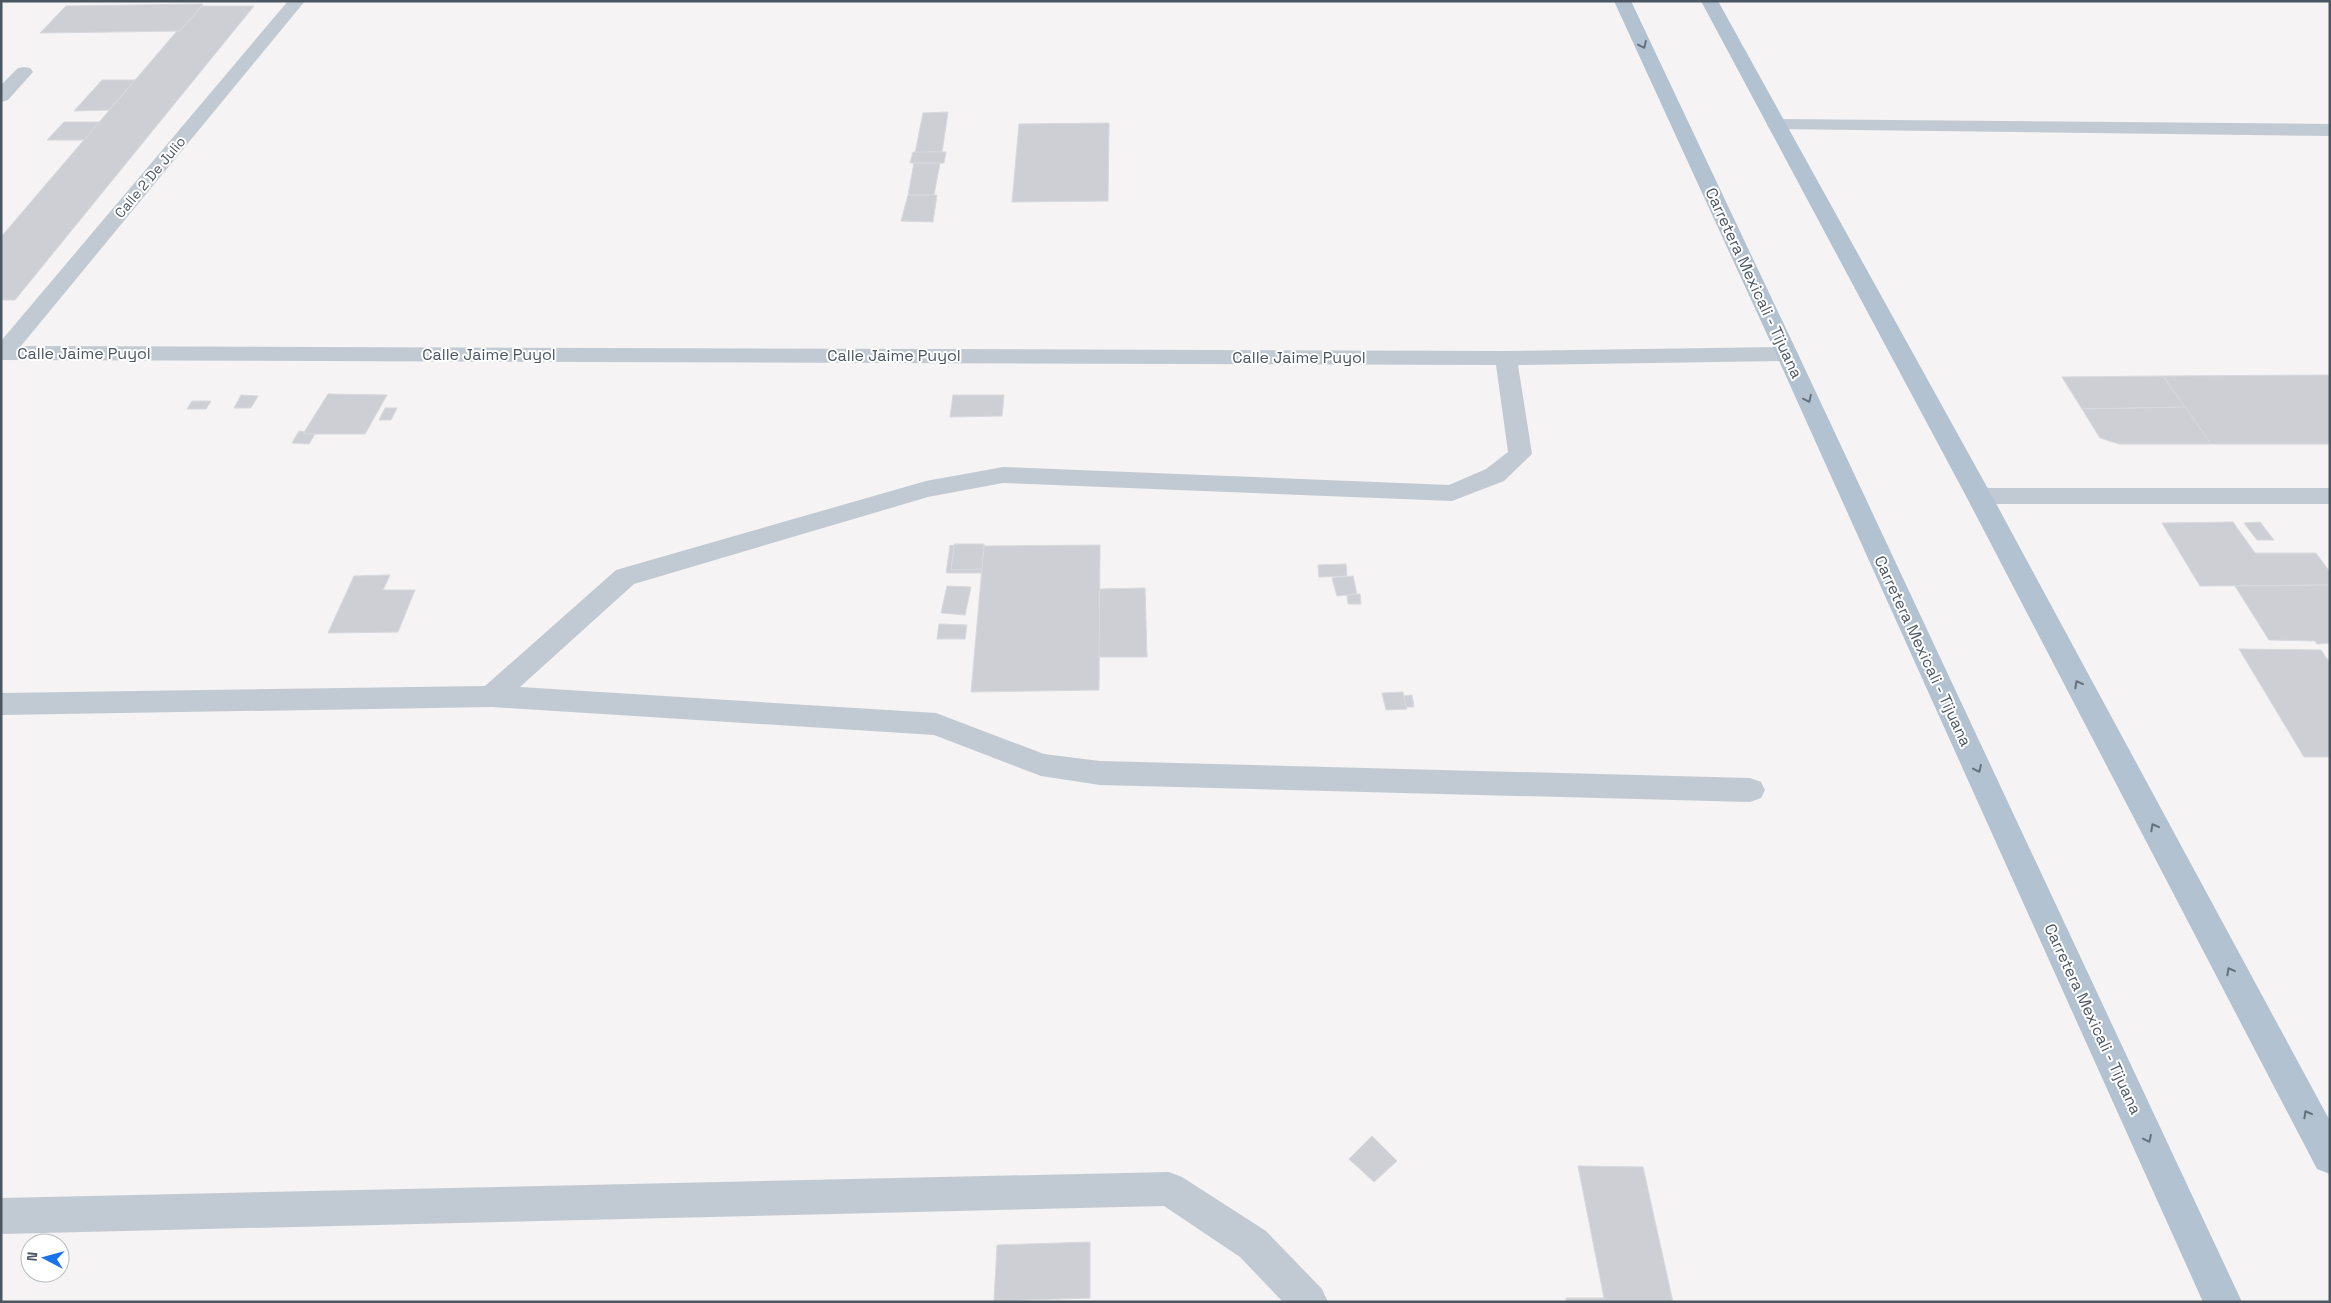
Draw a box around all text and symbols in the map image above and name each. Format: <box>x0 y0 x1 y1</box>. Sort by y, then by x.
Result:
one-way arrow <box>1636 40 1647 49</box>
street label: Calle 2 De Julio <box>111 133 189 221</box>
street label: Carretera Mexicali - Tijuana <box>1701 184 1807 382</box>
street label: Calle Jaime Puyol <box>17 343 151 364</box>
street label: Calle Jaime Puyol <box>422 344 556 365</box>
street label: Calle Jaime Puyol <box>827 345 961 366</box>
street label: Calle Jaime Puyol <box>1232 347 1366 368</box>
one-way arrow <box>1801 394 1812 403</box>
street label: Carretera Mexicali - Tijuana <box>1870 552 1976 750</box>
one-way arrow <box>2074 680 2084 689</box>
one-way arrow <box>1971 764 1982 773</box>
one-way arrow <box>2150 824 2160 833</box>
street label: Carretera Mexicali - Tijuana <box>2040 920 2146 1118</box>
one-way arrow <box>2226 967 2236 976</box>
one-way arrow <box>2303 1111 2313 1120</box>
one-way arrow <box>2142 1134 2152 1143</box>
north arrow <box>20 1233 70 1283</box>
text: N <box>23 1251 42 1262</box>

